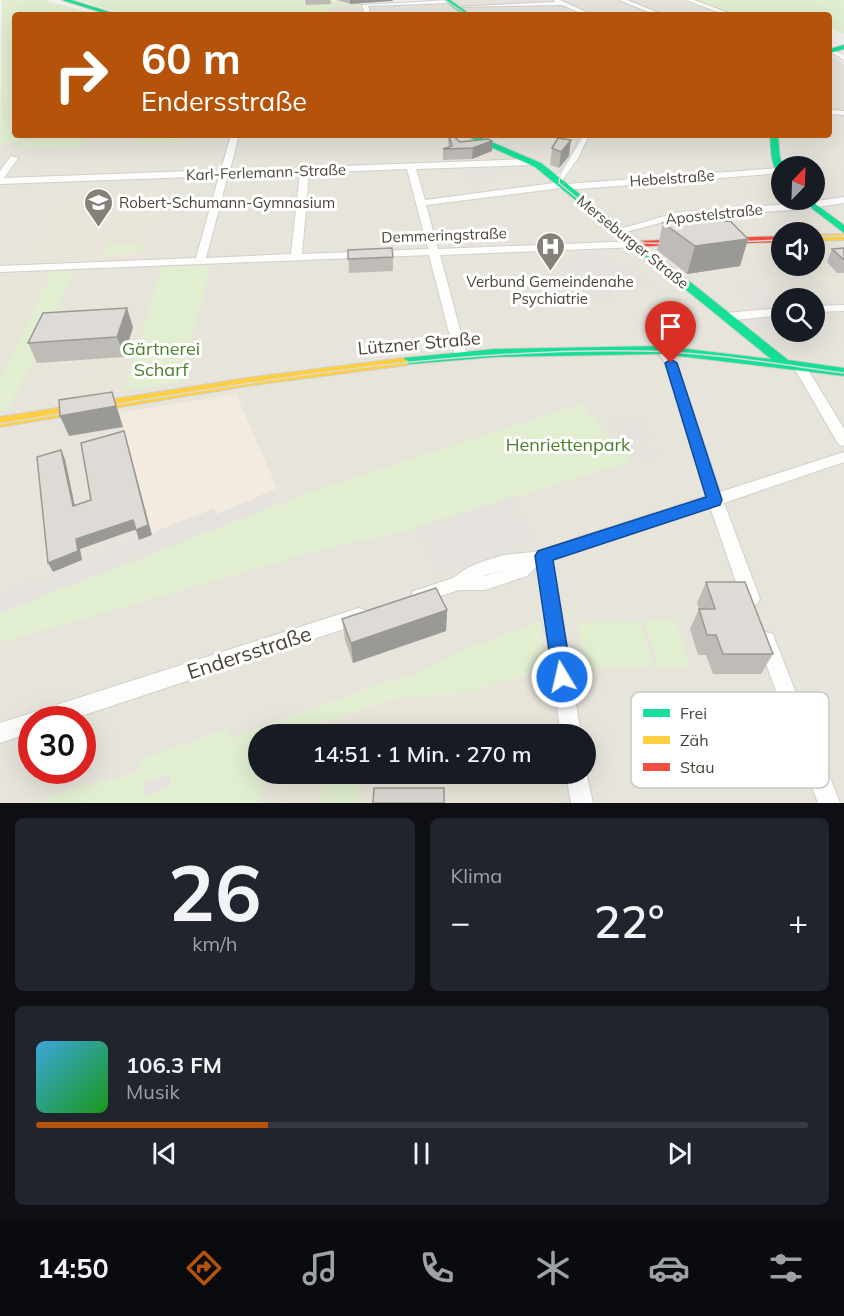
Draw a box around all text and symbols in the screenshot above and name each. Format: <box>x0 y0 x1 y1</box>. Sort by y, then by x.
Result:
text: 60 m <box>141 32 241 85</box>
icon: right <box>42 36 120 114</box>
text: Endersstraße <box>141 84 307 118</box>
north arrow <box>771 156 825 210</box>
map controls <box>771 156 825 342</box>
street label: Karl-Ferlemann-Straße <box>186 160 346 184</box>
street label: Hebelstraße <box>629 166 715 190</box>
school or university icon: Robert-Schumann-Gymnasium <box>82 186 114 228</box>
street label: Merseburger Straße <box>573 191 693 293</box>
place label: Robert-Schumann-Gymnasium <box>119 193 335 212</box>
street label: Apostelstraße <box>665 199 763 229</box>
button: sound <box>771 222 825 276</box>
street label: Demmeringstraße <box>381 223 507 247</box>
hospital icon: Verbund Gemeindenahe Psychiatrie <box>534 230 566 272</box>
place label: Verbund Gemeindenahe Psychiatrie <box>466 272 634 308</box>
button: search <box>771 288 825 342</box>
pin <box>645 301 696 363</box>
icon: arrive <box>654 310 687 343</box>
street label: Lützner Straße <box>357 326 481 360</box>
park label: Gärtnerei Scharf <box>122 337 200 381</box>
park label: Henriettenpark <box>506 433 631 456</box>
street label: Endersstraße <box>184 620 314 684</box>
position arrow <box>530 645 594 709</box>
legend <box>631 692 829 788</box>
text: Frei <box>680 703 707 723</box>
speed limit sign: 30 <box>18 706 96 784</box>
text: Zäh <box>680 730 709 750</box>
text: 14:51 · 1 Min. · 270 m <box>313 740 531 768</box>
text: Stau <box>680 757 714 777</box>
text: 26 <box>168 843 262 941</box>
text: Klima <box>451 863 502 888</box>
text: 22° <box>594 893 665 949</box>
text: − <box>451 901 470 942</box>
text: + <box>788 901 808 942</box>
text: km/h <box>192 931 237 956</box>
text: 106.3 FM <box>126 1051 222 1079</box>
text: Musik <box>126 1079 180 1104</box>
icon: previous <box>148 1137 181 1170</box>
icon: pause <box>405 1137 438 1170</box>
icon: next <box>663 1137 696 1170</box>
icon: directions <box>183 1247 225 1289</box>
icon: music <box>299 1247 341 1289</box>
icon: phone <box>416 1247 458 1289</box>
icon: climate <box>532 1247 574 1289</box>
icon: car <box>648 1247 690 1289</box>
icon: filters <box>765 1247 807 1289</box>
text: 14:50 <box>37 1251 109 1285</box>

